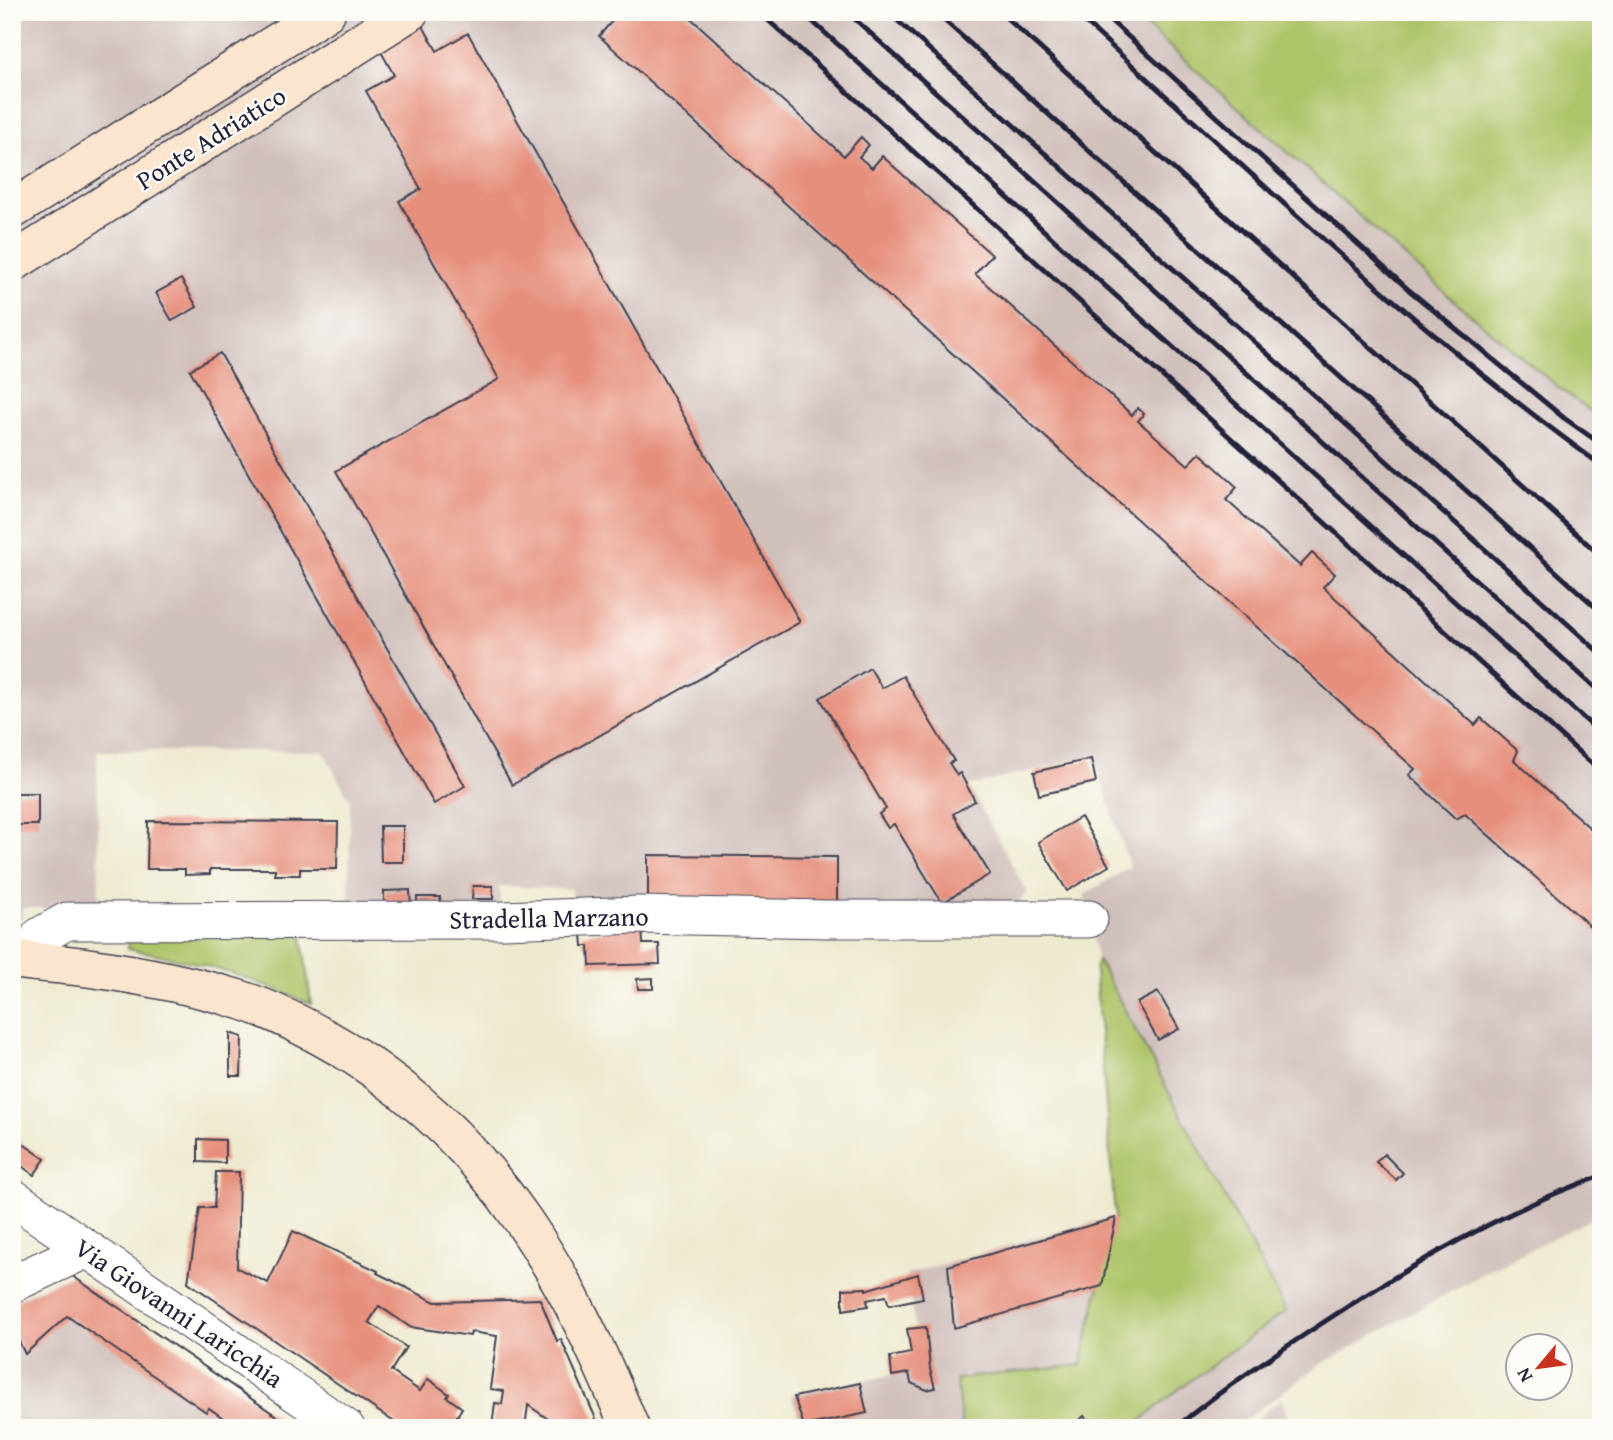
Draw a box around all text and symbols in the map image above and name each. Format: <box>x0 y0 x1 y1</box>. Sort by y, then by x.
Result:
street label: Ponte Adriatico <box>128 76 293 199</box>
street label: Stradella Marzano <box>449 896 649 939</box>
street label: Via Giovanni Laricchia <box>67 1228 292 1398</box>
north arrow <box>1504 1332 1574 1402</box>
text: N <box>1509 1363 1539 1388</box>

